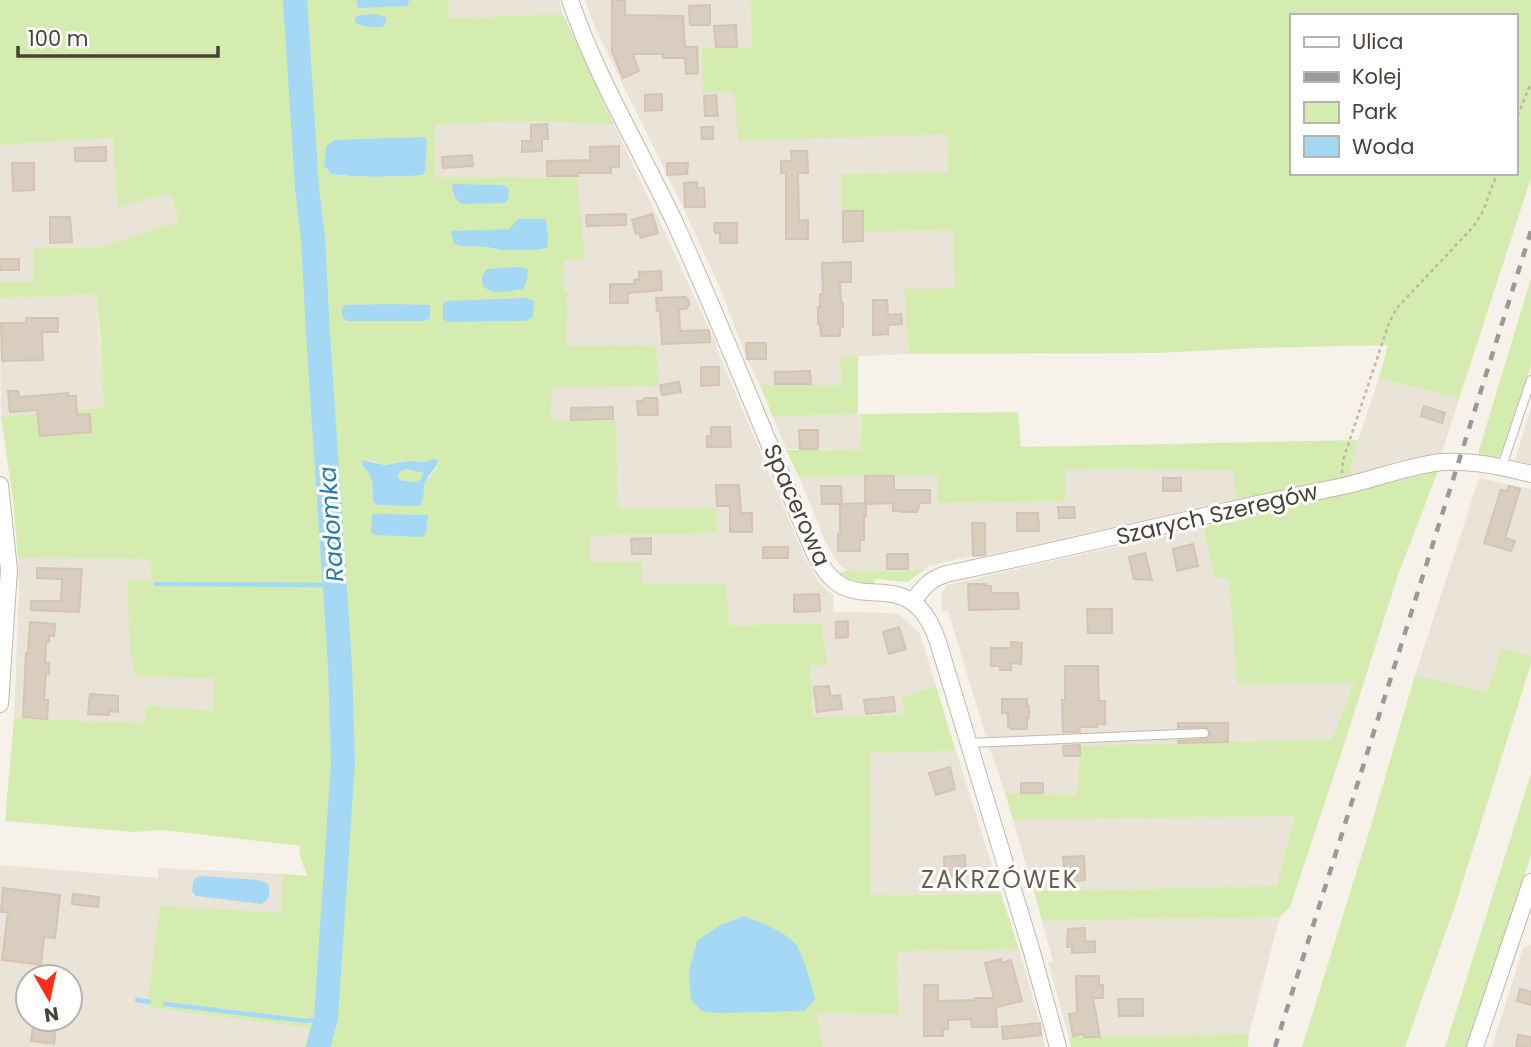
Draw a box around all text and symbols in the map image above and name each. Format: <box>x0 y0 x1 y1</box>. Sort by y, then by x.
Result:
scale bar <box>18 14 217 58</box>
legend <box>1290 14 1517 175</box>
text: 100 m <box>28 24 88 53</box>
text: Ulica <box>1352 27 1403 56</box>
text: Kolej <box>1352 62 1401 91</box>
text: Park <box>1352 97 1397 126</box>
text: Woda <box>1352 132 1414 161</box>
street label: Spacerowa <box>756 439 838 571</box>
water label: Radomka <box>311 465 351 583</box>
street label: Szarych Szeregów <box>1113 475 1321 553</box>
district label: ZAKRZÓWEK <box>921 863 1079 896</box>
north arrow <box>14 963 84 1033</box>
text: N <box>42 1000 61 1029</box>

